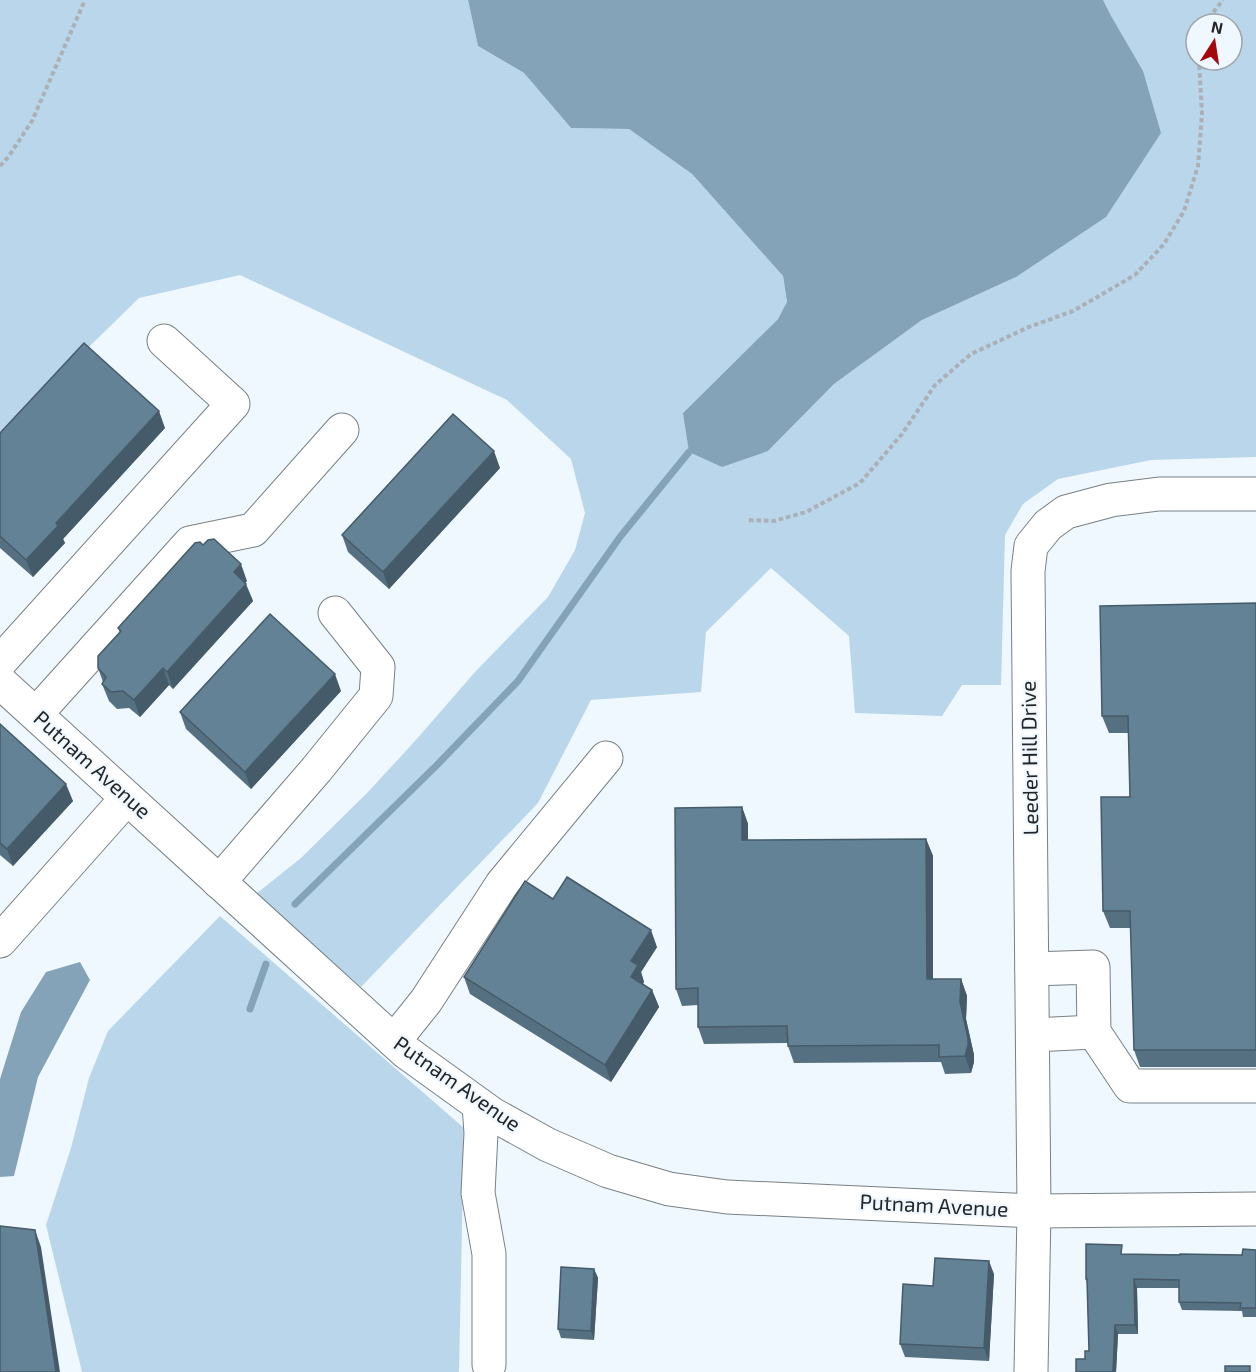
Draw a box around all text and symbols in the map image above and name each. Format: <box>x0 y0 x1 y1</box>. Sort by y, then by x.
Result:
north arrow <box>1184 12 1244 72</box>
text: N <box>1210 16 1225 37</box>
street label: Leeder Hill Drive <box>1015 680 1042 836</box>
street label: Putnam Avenue <box>29 705 157 823</box>
street label: Putnam Avenue <box>390 1030 526 1136</box>
street label: Putnam Avenue <box>859 1188 1009 1221</box>

